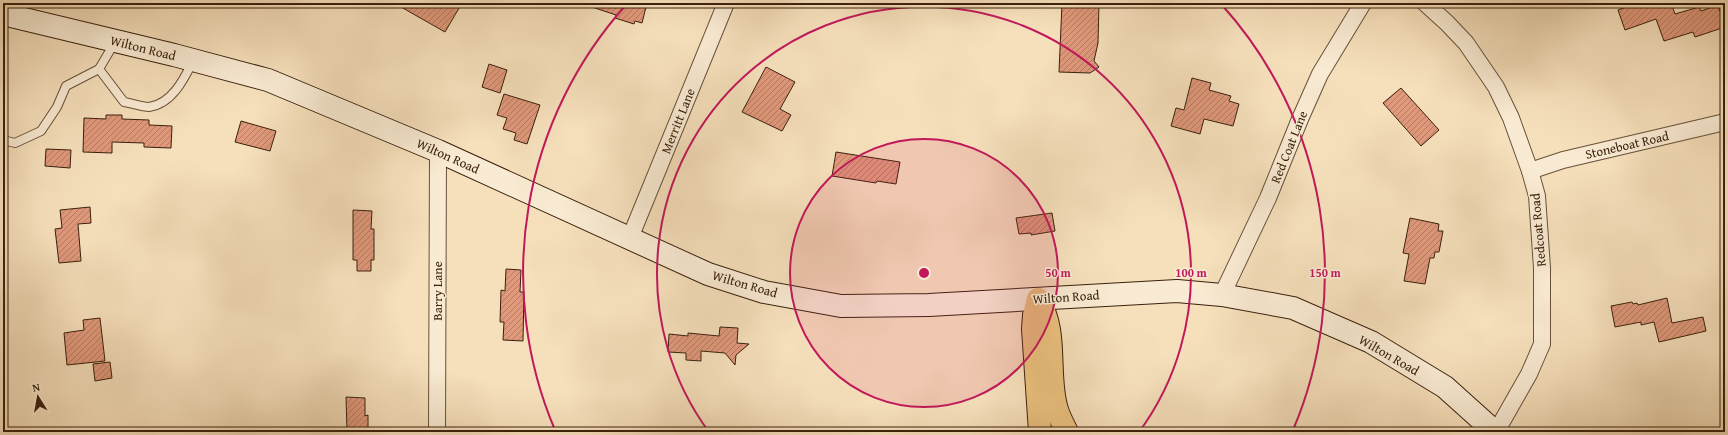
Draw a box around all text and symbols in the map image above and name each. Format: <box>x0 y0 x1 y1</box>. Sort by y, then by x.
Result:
street label: Wilton Road <box>108 31 178 65</box>
street label: Merritt Lane <box>656 85 700 157</box>
street label: Red Coat Lane <box>1266 108 1312 186</box>
street label: Stoneboat Road <box>1583 126 1671 164</box>
street label: Wilton Road <box>414 134 482 178</box>
street label: Redcoat Road <box>1525 192 1551 268</box>
street label: Barry Lane <box>428 261 447 321</box>
text: 50 m <box>1045 264 1071 281</box>
text: 100 m <box>1175 264 1208 281</box>
text: 150 m <box>1309 264 1342 281</box>
street label: Wilton Road <box>710 266 780 302</box>
centre of rings <box>917 266 931 280</box>
street label: Wilton Road <box>1032 285 1100 309</box>
street label: Wilton Road <box>1355 330 1423 380</box>
north arrow <box>18 377 58 417</box>
text: N <box>31 379 42 396</box>

